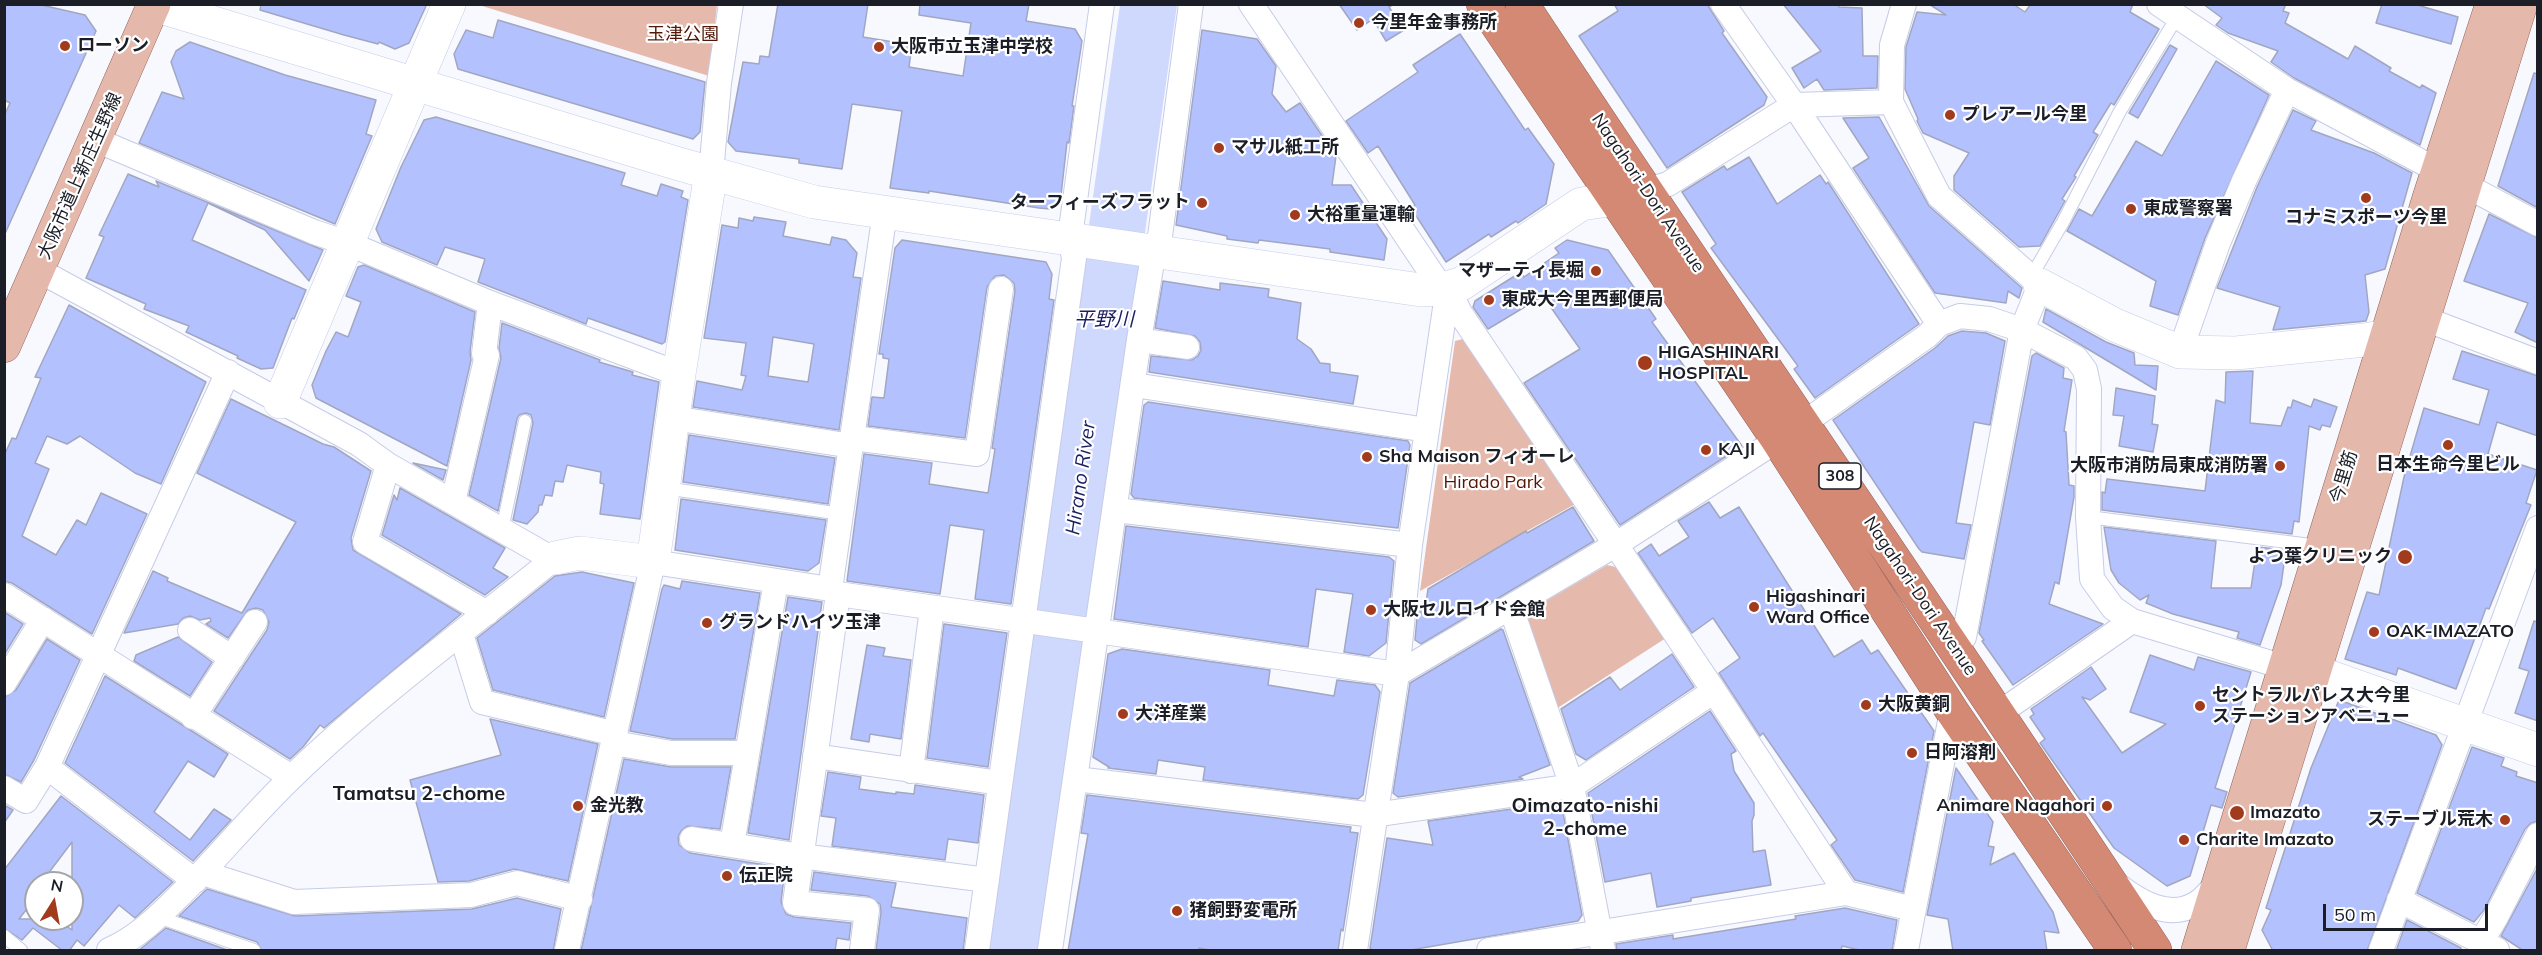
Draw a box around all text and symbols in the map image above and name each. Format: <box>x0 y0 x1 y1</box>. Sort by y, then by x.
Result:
place label: 今里年金事務所 <box>1371 12 1497 34</box>
marker: 今里年金事務所 <box>1352 16 1366 30</box>
park label: 玉津公園 <box>647 24 719 46</box>
place label: ローソン <box>77 35 149 57</box>
place label: 大阪市立玉津中学校 <box>891 36 1053 58</box>
marker: ローソン <box>58 39 72 53</box>
marker: 大阪市立玉津中学校 <box>872 40 886 54</box>
street label: 大阪市道上新庄生野線 <box>34 89 126 263</box>
place label: プレアール今里 <box>1962 104 2087 126</box>
marker: プレアール今里 <box>1943 108 1957 122</box>
street label: Nagahori-Dori Avenue <box>1587 109 1709 277</box>
place label: マサル紙工所 <box>1231 137 1339 159</box>
marker: マサル紙工所 <box>1212 141 1226 155</box>
marker: コナミスポーツ今里 <box>2359 191 2373 205</box>
place label: ターフィーズフラット <box>1010 192 1190 214</box>
marker: ターフィーズフラット <box>1195 196 1209 210</box>
place label: 東成警察署 <box>2143 198 2233 220</box>
marker: 東成警察署 <box>2124 202 2138 216</box>
place label: 大裕重量運輸 <box>1307 204 1415 226</box>
place label: コナミスポーツ今里 <box>2285 207 2447 229</box>
marker: 大裕重量運輸 <box>1288 208 1302 222</box>
place label: マザーティ長堀 <box>1458 260 1584 282</box>
marker: マザーティ長堀 <box>1589 264 1603 278</box>
place label: 東成大今里西郵便局 <box>1501 289 1663 311</box>
marker: 東成大今里西郵便局 <box>1482 293 1496 307</box>
water label: 平野川 <box>1074 308 1134 332</box>
place label: HIGASHINARI HOSPITAL <box>1658 342 1779 385</box>
marker: HIGASHINARI HOSPITAL <box>1636 354 1654 372</box>
water label: Hirano River <box>1061 419 1101 537</box>
marker: 日本生命今里ビル <box>2441 438 2455 452</box>
place label: KAJI <box>1718 439 1755 461</box>
marker: KAJI <box>1699 443 1713 457</box>
place label: Sha Maison フィオーレ <box>1379 446 1575 468</box>
street label: 今里筋 <box>2326 448 2362 506</box>
marker: Sha Maison フィオーレ <box>1360 450 1374 464</box>
place label: 日本生命今里ビル <box>2376 454 2520 476</box>
place label: 大阪市消防局東成消防署 <box>2070 455 2268 477</box>
marker: 大阪市消防局東成消防署 <box>2273 459 2287 473</box>
road number: 308 <box>1819 463 1861 489</box>
park label: Hirado Park <box>1444 472 1542 494</box>
street label: Nagahori-Dori Avenue <box>1859 512 1981 680</box>
place label: よつ葉クリニック <box>2248 546 2392 568</box>
marker: よつ葉クリニック <box>2396 548 2414 566</box>
place label: Higashinari Ward Office <box>1766 586 1870 628</box>
place label: 大阪セルロイド会館 <box>1383 599 1545 621</box>
marker: Higashinari Ward Office <box>1747 600 1761 614</box>
marker: 大阪セルロイド会館 <box>1364 603 1378 617</box>
place label: グランドハイツ玉津 <box>719 612 881 634</box>
marker: グランドハイツ玉津 <box>700 616 714 630</box>
place label: OAK-IMAZATO <box>2386 621 2514 643</box>
marker: OAK-IMAZATO <box>2367 625 2381 639</box>
place label: セントラルパレス大今里 ステーションアベニュー <box>2212 685 2410 728</box>
place label: 大阪黄銅 <box>1878 694 1950 716</box>
marker: 大阪黄銅 <box>1859 698 1873 712</box>
marker: セントラルパレス大今里 ステーションアベニュー <box>2193 699 2207 713</box>
place label: 大洋産業 <box>1135 703 1207 725</box>
marker: 大洋産業 <box>1116 707 1130 721</box>
place label: 日阿溶剤 <box>1924 742 1996 764</box>
marker: 日阿溶剤 <box>1905 746 1919 760</box>
district label: Tamatsu 2-chome <box>333 782 505 806</box>
district label: Oimazato-nishi 2-chome <box>1511 794 1659 841</box>
place label: 金光教 <box>590 795 644 817</box>
place label: Animare Nagahori <box>1936 795 2095 817</box>
marker: 金光教 <box>571 799 585 813</box>
marker: Animare Nagahori <box>2100 799 2114 813</box>
place label: Imazato <box>2250 802 2320 824</box>
marker: Imazato <box>2228 804 2246 822</box>
place label: ステーブル荒木 <box>2367 809 2493 831</box>
marker: ステーブル荒木 <box>2498 813 2512 827</box>
place label: Charite Imazato <box>2196 829 2334 851</box>
marker: Charite Imazato <box>2177 833 2191 847</box>
place label: 伝正院 <box>739 865 793 887</box>
marker: 伝正院 <box>720 869 734 883</box>
north arrow <box>24 871 84 931</box>
text: N <box>49 874 65 896</box>
scale bar <box>2326 892 2491 930</box>
place label: 猪飼野変電所 <box>1189 900 1297 922</box>
text: 50 m <box>2334 903 2376 926</box>
marker: 猪飼野変電所 <box>1170 904 1184 918</box>

